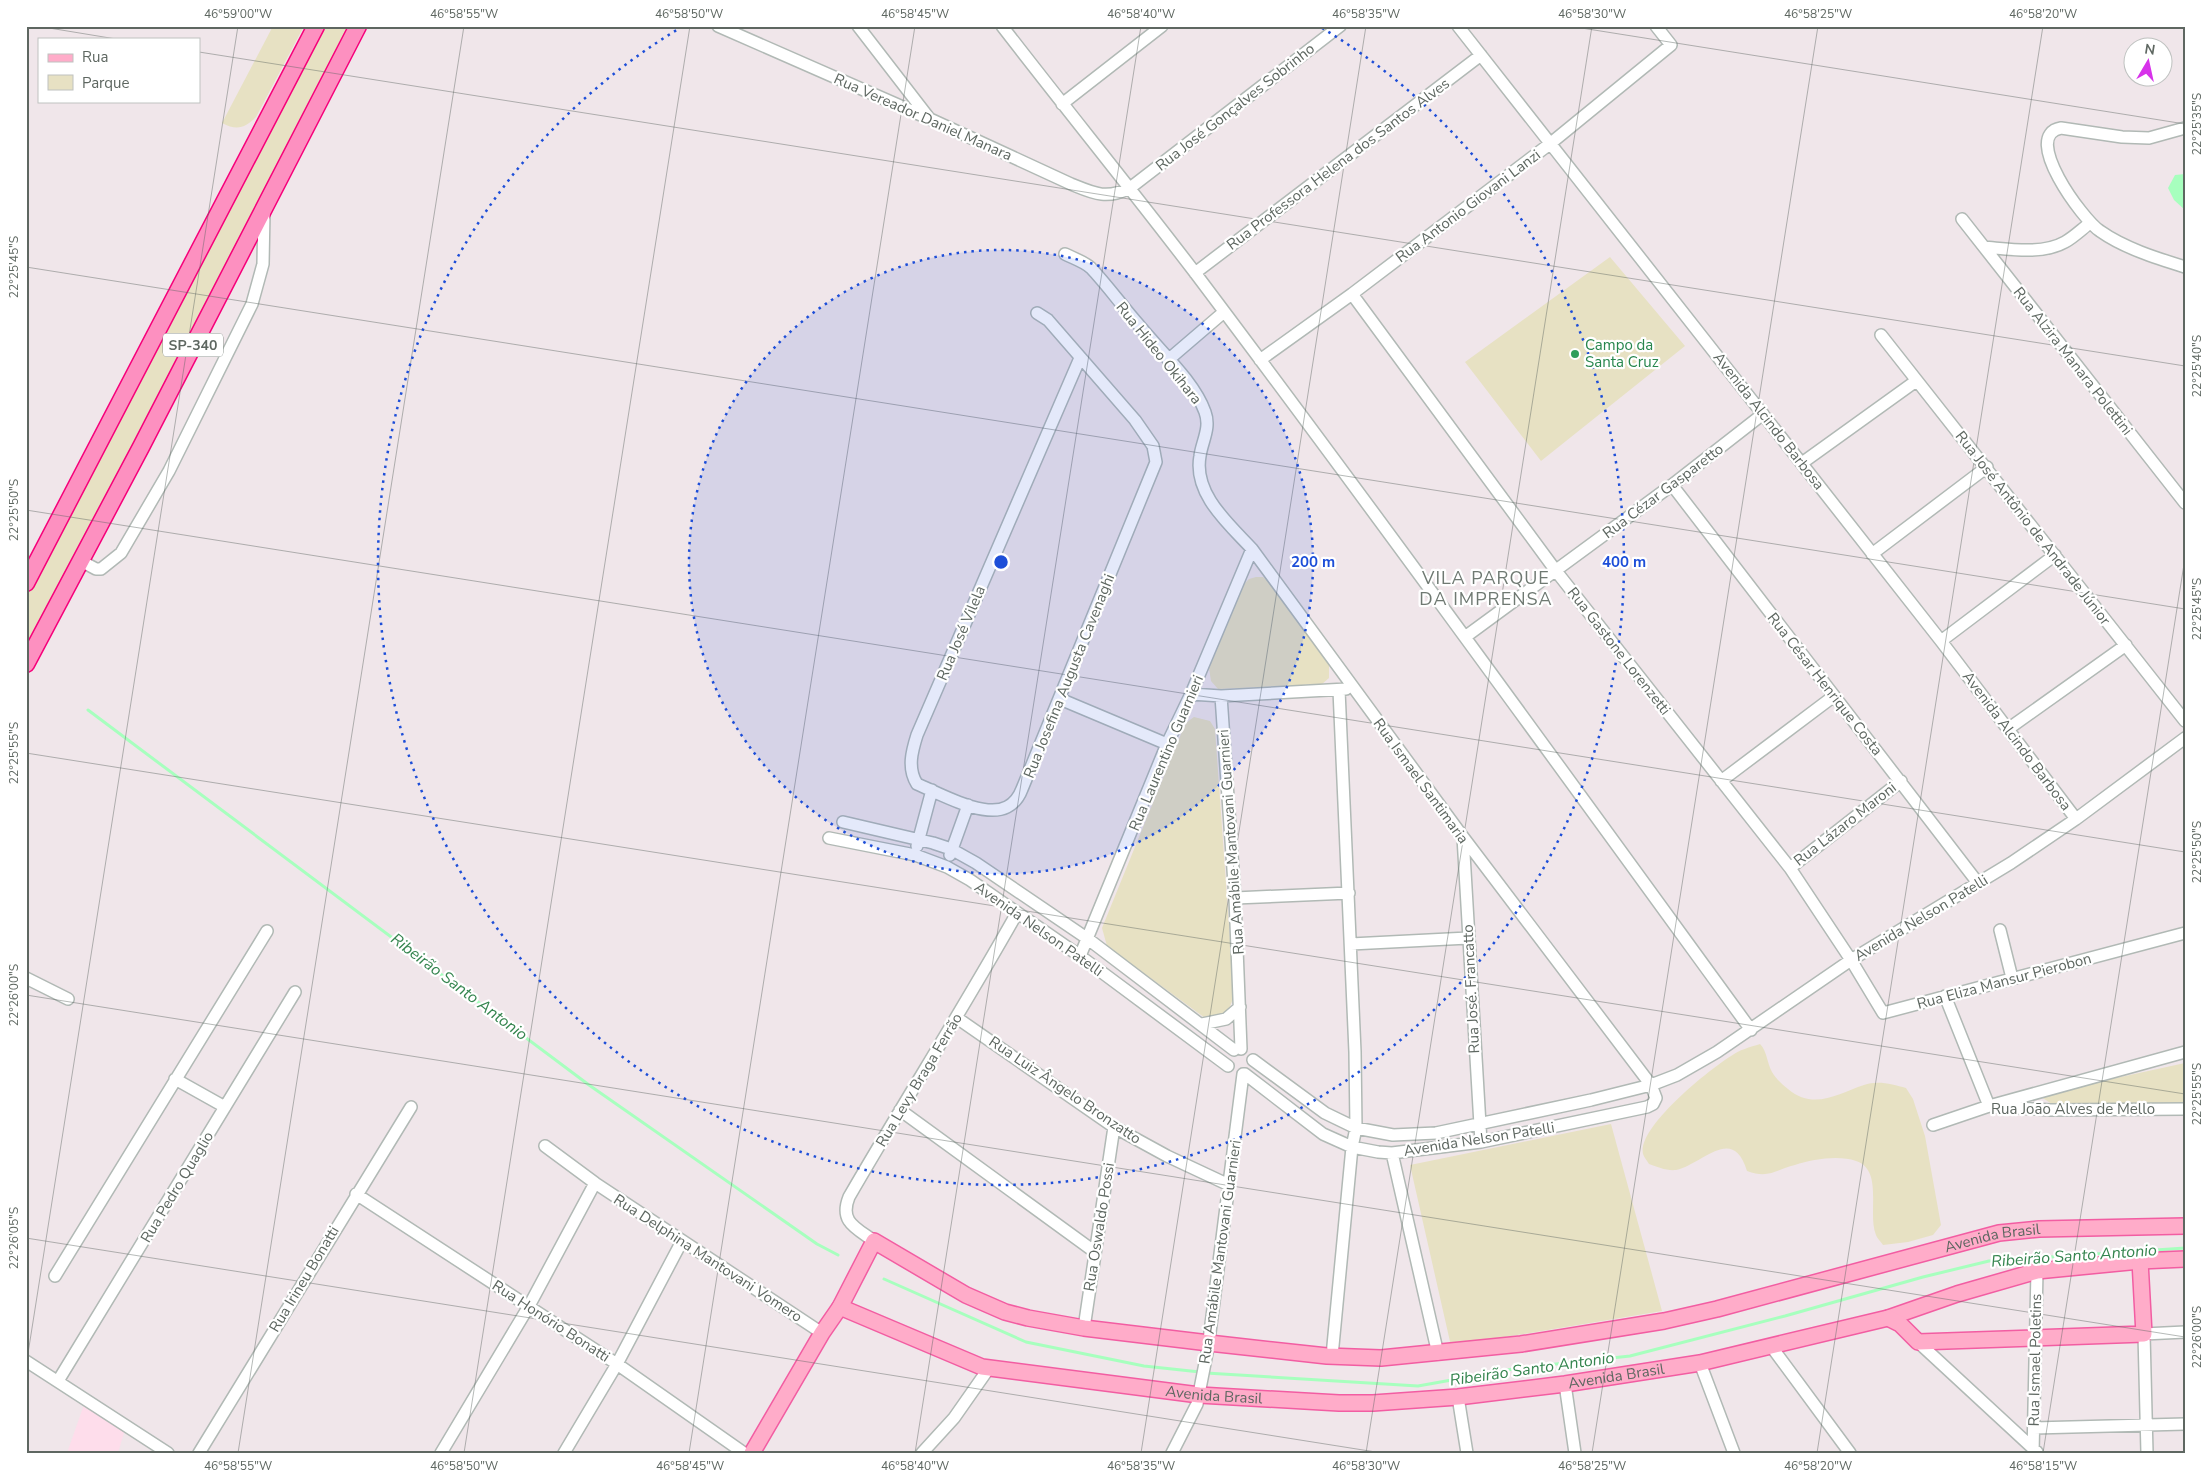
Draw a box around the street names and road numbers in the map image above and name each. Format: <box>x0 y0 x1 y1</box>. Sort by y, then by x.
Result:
street label: Rua José Gonçalves Sobrinho <box>1151 39 1319 175</box>
street label: Rua Vereador Daniel Manara <box>831 69 1015 165</box>
street label: Rua Professora Helena dos Santos Alves <box>1222 73 1454 255</box>
street label: Rua Antonio Giovani Lanzi <box>1392 145 1544 267</box>
street label: Rua Alzira Manara Polettini <box>2009 283 2137 439</box>
street label: Rua Hideo Okihara <box>1111 298 1207 408</box>
road number: SP-340 <box>163 334 223 356</box>
street label: Avenida Alcindo Barbosa <box>1709 348 1829 494</box>
street label: Rua José Antônio de Andrade Júnior <box>1951 427 2116 630</box>
street label: Rua Cézar Gasparetto <box>1599 439 1727 543</box>
street label: Rua Josefina Augusta Cavenaghi <box>1019 571 1119 781</box>
street label: Rua José Vilela <box>932 583 990 683</box>
street label: Rua Gastone Lorenzetti <box>1563 583 1675 719</box>
street label: Rua César Henrique Costa <box>1763 608 1887 760</box>
street label: Avenida Alcindo Barbosa <box>1958 667 2076 815</box>
street label: Rua Laurentino Guarnieri <box>1124 672 1208 834</box>
street label: Rua Ismael Santimaria <box>1369 714 1473 848</box>
street label: Rua Amábile Mantovani Guarnieri <box>1213 729 1249 955</box>
street label: Rua Lázaro Maroni <box>1790 778 1900 870</box>
street label: Avenida Nelson Patelli <box>1850 870 1992 966</box>
street label: Avenida Nelson Patelli <box>971 877 1107 981</box>
street label: Rua José. Francatto <box>1458 924 1484 1054</box>
street label: Rua Eliza Mansur Pierobon <box>1915 948 2093 1014</box>
street label: Rua Levy Braga Ferrão <box>871 1009 967 1151</box>
street label: Rua Luiz Ângelo Bronzatto <box>985 1032 1145 1148</box>
street label: Rua João Alves de Mello <box>1991 1099 2155 1119</box>
street label: Avenida Nelson Patelli <box>1402 1117 1556 1161</box>
street label: Rua Pedro Quaglio <box>136 1128 218 1246</box>
street label: Rua Amábile Mantovani Guarnieri <box>1194 1139 1246 1365</box>
street label: Rua Oswaldo Possi <box>1079 1161 1119 1293</box>
street label: Rua Delphina Mantovani Vomero <box>610 1189 806 1327</box>
street label: Avenida Brasil <box>1942 1219 2042 1257</box>
street label: Rua Irineu Bonatti <box>264 1222 344 1336</box>
street label: Rua Honório Bonatti <box>488 1275 614 1367</box>
street label: Rua Ismael Poletins <box>2024 1293 2046 1427</box>
street label: Avenida Brasil <box>1567 1359 1666 1393</box>
street label: Avenida Brasil <box>1164 1381 1264 1409</box>

